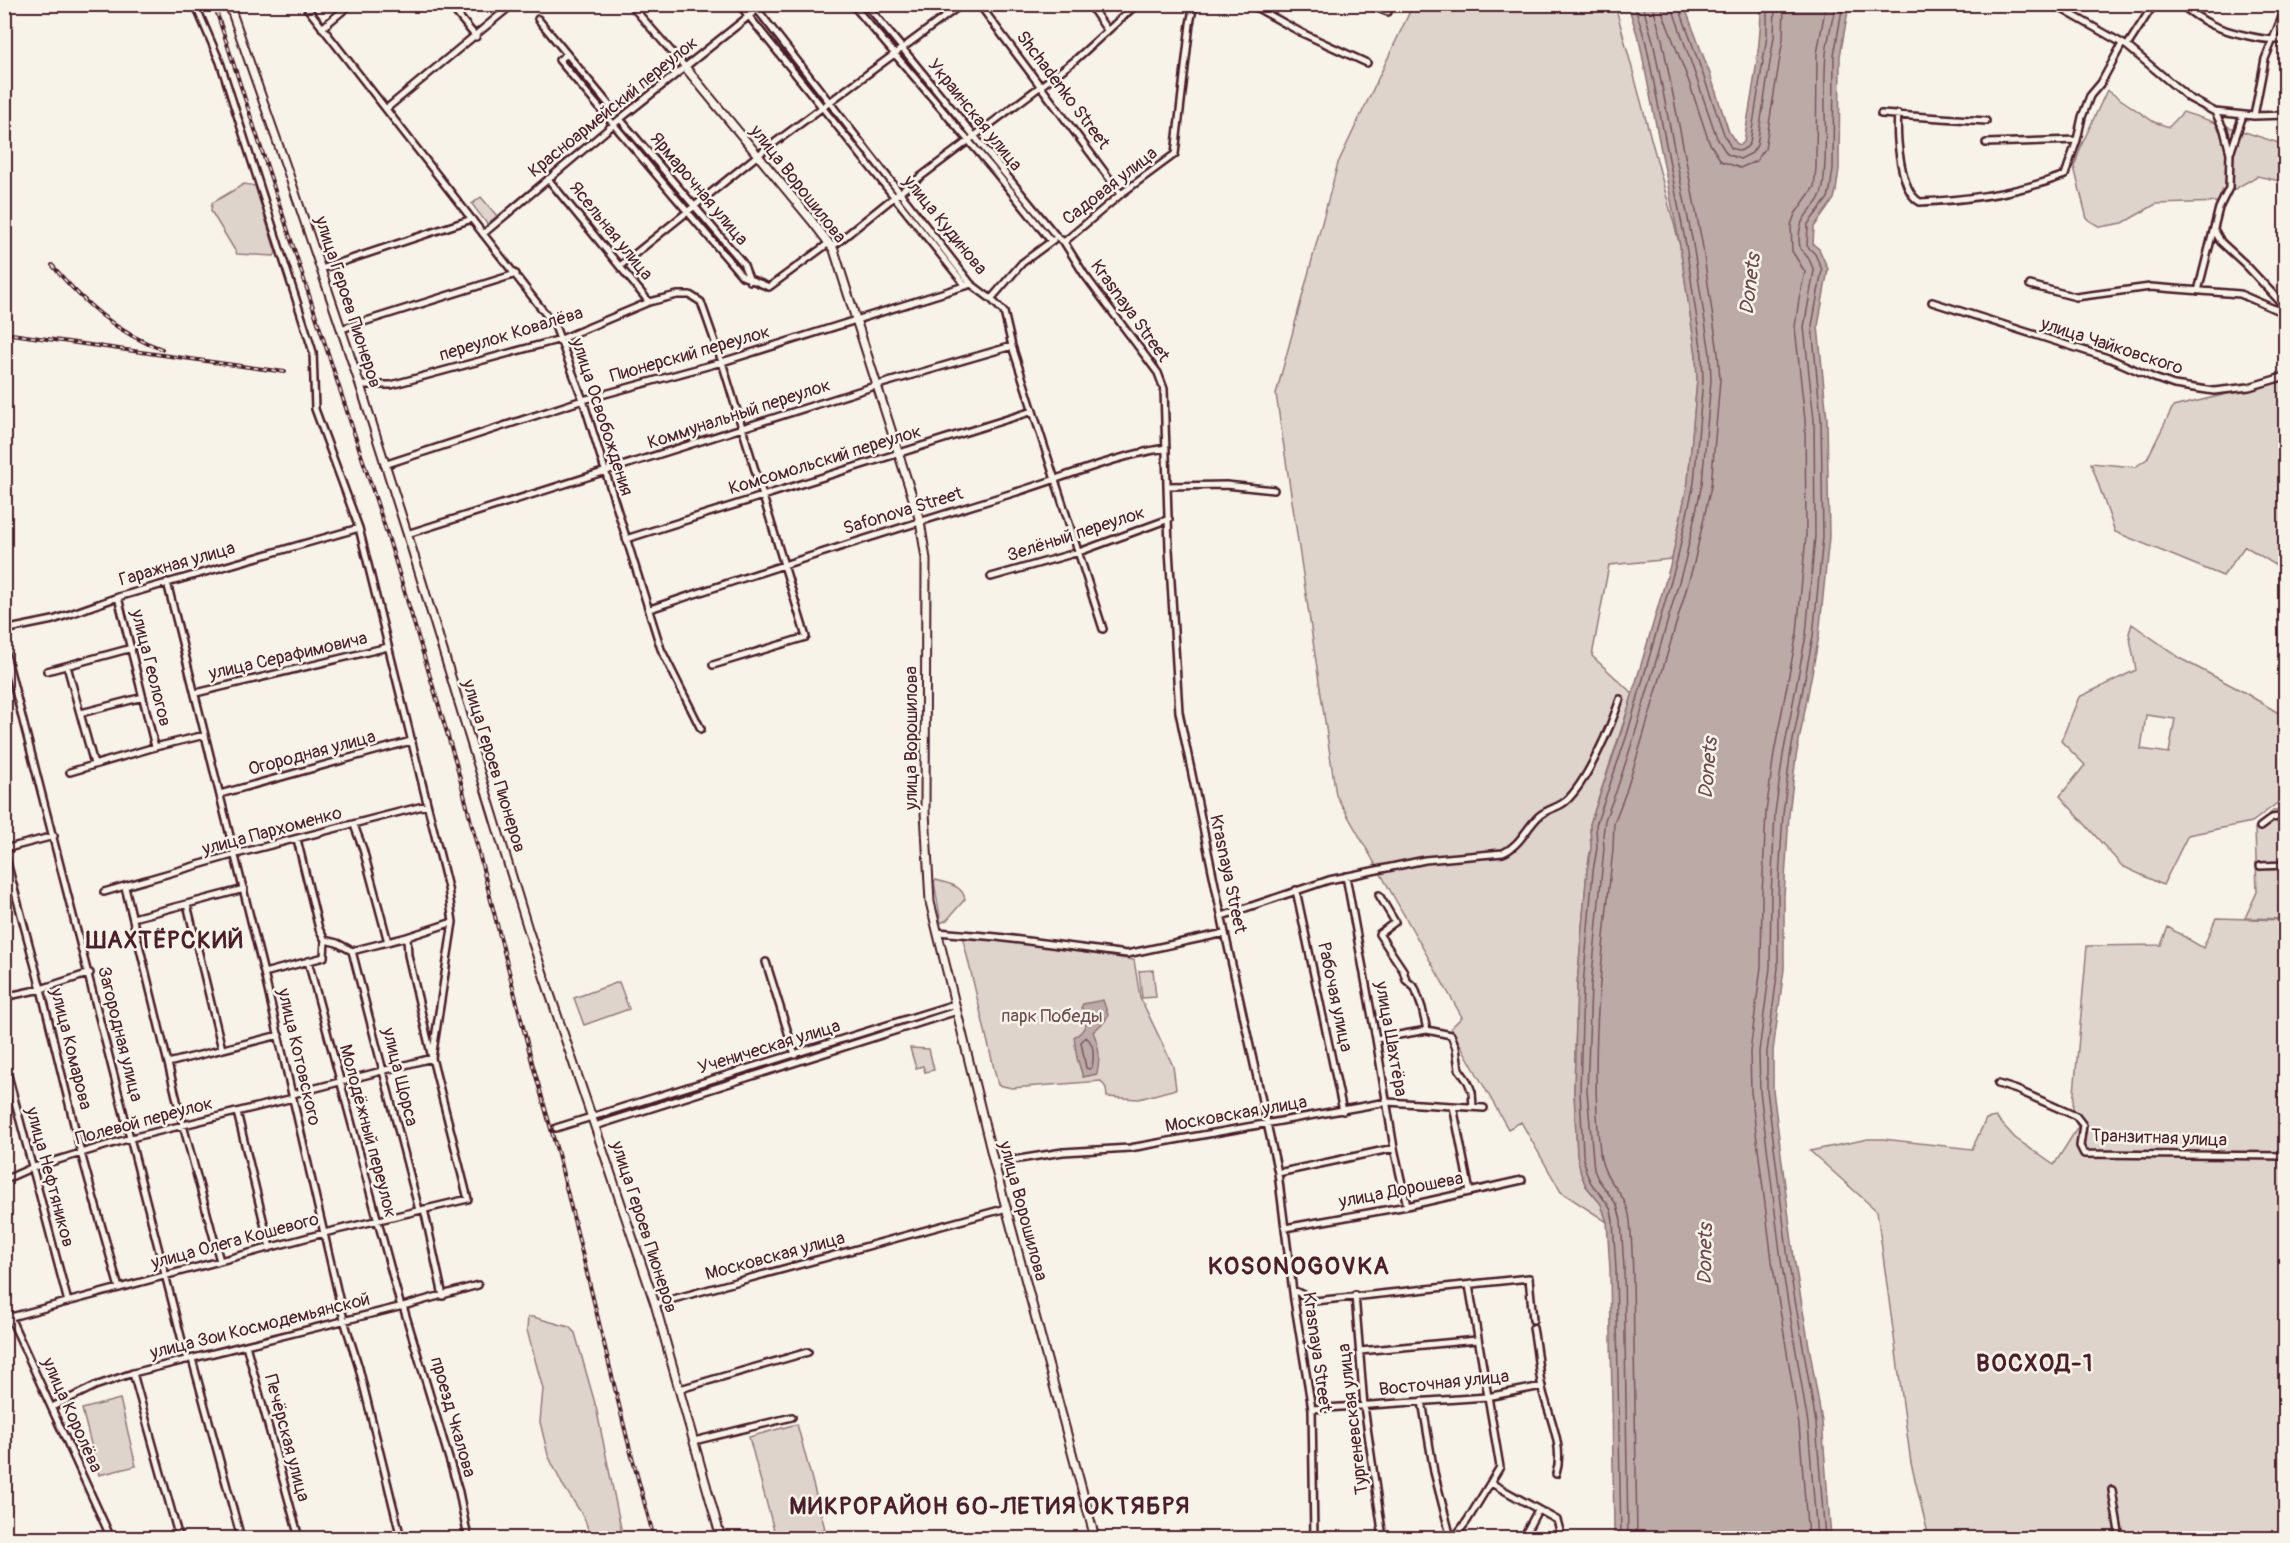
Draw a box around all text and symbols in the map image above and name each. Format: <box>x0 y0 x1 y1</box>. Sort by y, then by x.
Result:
street label: Shchadenko Street <box>1011 26 1116 154</box>
street label: Красноармейский переулок <box>523 31 703 183</box>
street label: Украинская улица <box>923 54 1027 176</box>
street label: улица Ворошилова <box>744 119 851 248</box>
street label: Ярмарочная улица <box>645 128 753 250</box>
street label: Садовая улица <box>1058 142 1162 230</box>
street label: улица Кудинова <box>897 170 992 279</box>
street label: Ясельная улица <box>564 177 658 285</box>
street label: улица Героев Пионеров <box>309 212 387 391</box>
water label: Donets <box>1734 250 1766 316</box>
street label: Krasnaya Street <box>1085 255 1175 367</box>
street label: переулок Ковалёва <box>436 301 586 367</box>
street label: улица Чайковского <box>2037 312 2186 380</box>
street label: Пионерский переулок <box>607 320 773 388</box>
street label: улица Освобождения <box>565 334 638 499</box>
street label: Коммунальный переулок <box>645 374 833 454</box>
street label: Комсомольский переулок <box>726 420 924 500</box>
street label: Safonova Street <box>840 482 966 540</box>
street label: Зелёный переулок <box>1004 501 1148 567</box>
street label: Гаражная улица <box>116 536 238 592</box>
street label: улица Геологов <box>125 606 177 729</box>
street label: улица Серафимовича <box>205 627 370 686</box>
street label: улица Ворошилова <box>900 666 923 811</box>
street label: улица Героев Пионеров <box>456 676 531 855</box>
street label: Огородная улица <box>246 725 378 781</box>
water label: Donets <box>1693 734 1723 800</box>
street label: улица Пархоменко <box>199 801 345 861</box>
street label: Krasnaya Street <box>1204 812 1252 936</box>
district label: ШАХТЁРСКИЙ <box>85 926 244 955</box>
street label: Рабочая улица <box>1312 940 1358 1054</box>
street label: Загородная улица <box>92 964 148 1104</box>
street label: улица Шахтёра <box>1369 979 1412 1098</box>
street label: улица Комарова <box>45 985 97 1112</box>
street label: улица Котовского <box>272 985 326 1128</box>
park label: парк Победы <box>1001 1005 1103 1028</box>
street label: Ученическая улица <box>695 1014 843 1080</box>
street label: улица Щорса <box>376 1025 423 1129</box>
street label: Молодёжный переулок <box>334 1042 402 1220</box>
street label: Московская улица <box>1163 1090 1309 1138</box>
street label: Полевой переулок <box>73 1092 215 1150</box>
street label: улица Нефтяников <box>20 1104 80 1250</box>
street label: Транзитная улица <box>2091 1124 2227 1152</box>
street label: улица Героев Пионеров <box>605 1137 683 1316</box>
street label: улица Ворошилова <box>993 1138 1053 1283</box>
street label: улица Дорошева <box>1336 1167 1465 1214</box>
street label: улица Олега Кошевого <box>148 1207 322 1275</box>
water label: Donets <box>1692 1221 1718 1285</box>
street label: Московская улица <box>703 1226 847 1286</box>
district label: KOSONOGOVKA <box>1208 1252 1390 1281</box>
street label: улица Зои Космодемьянской <box>147 1288 372 1365</box>
street label: Krasnaya Street <box>1297 1290 1337 1414</box>
street label: Тургеневская улица <box>1332 1342 1374 1496</box>
district label: ВОСХОД-1 <box>1976 1349 2094 1378</box>
street label: улица Королёва <box>36 1353 108 1476</box>
street label: проезд Чкалова <box>425 1354 481 1480</box>
street label: Восточная улица <box>1378 1365 1510 1401</box>
street label: Печёрская улица <box>259 1372 315 1504</box>
district label: МИКРОРАЙОН 60-ЛЕТИЯ ОКТЯБРЯ <box>789 1492 1191 1521</box>

